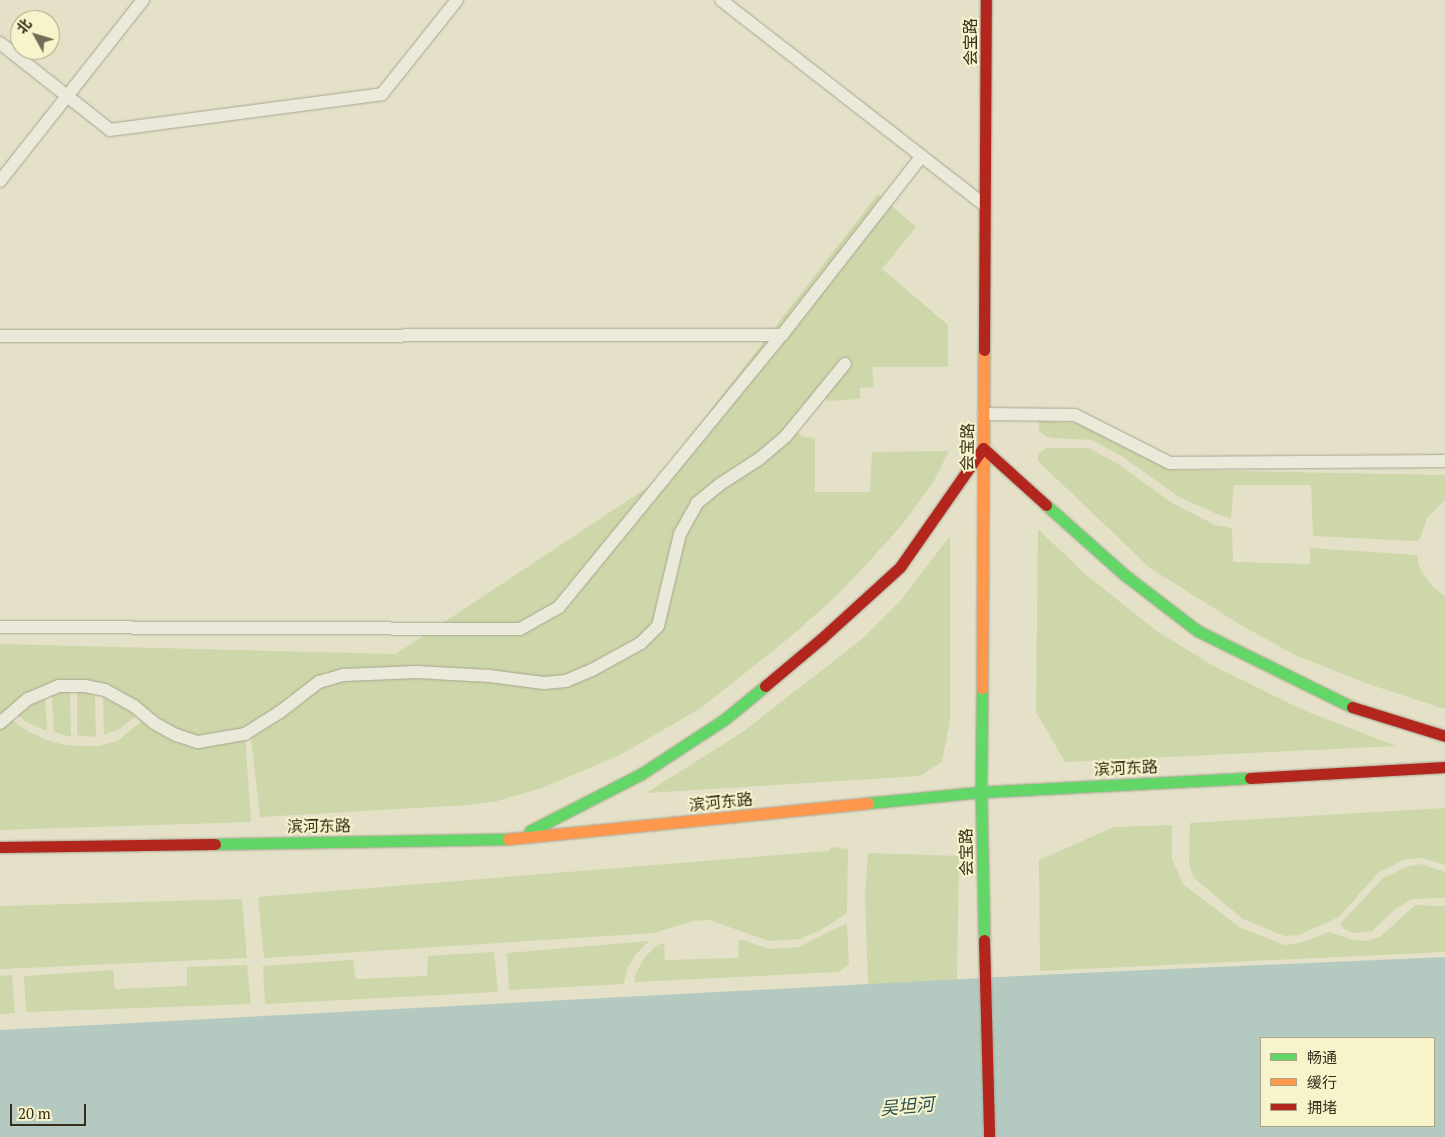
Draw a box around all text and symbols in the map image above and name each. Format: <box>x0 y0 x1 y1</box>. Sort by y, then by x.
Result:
north arrow <box>10 10 60 60</box>
text: 北 <box>12 14 36 37</box>
street label: 会宝路 <box>960 18 980 66</box>
street label: 会宝路 <box>957 423 977 471</box>
street label: 滨河东路 <box>1094 757 1158 779</box>
street label: 滨河东路 <box>688 789 754 815</box>
street label: 滨河东路 <box>287 816 351 836</box>
street label: 会宝路 <box>956 828 976 876</box>
legend <box>1260 1037 1435 1127</box>
text: 畅通 <box>1307 1047 1337 1067</box>
text: 缓行 <box>1307 1072 1337 1092</box>
water label: 吴坦河 <box>879 1093 935 1119</box>
scale bar <box>12 1094 89 1126</box>
text: 拥堵 <box>1307 1097 1337 1117</box>
text: 20 m <box>18 1103 51 1123</box>

